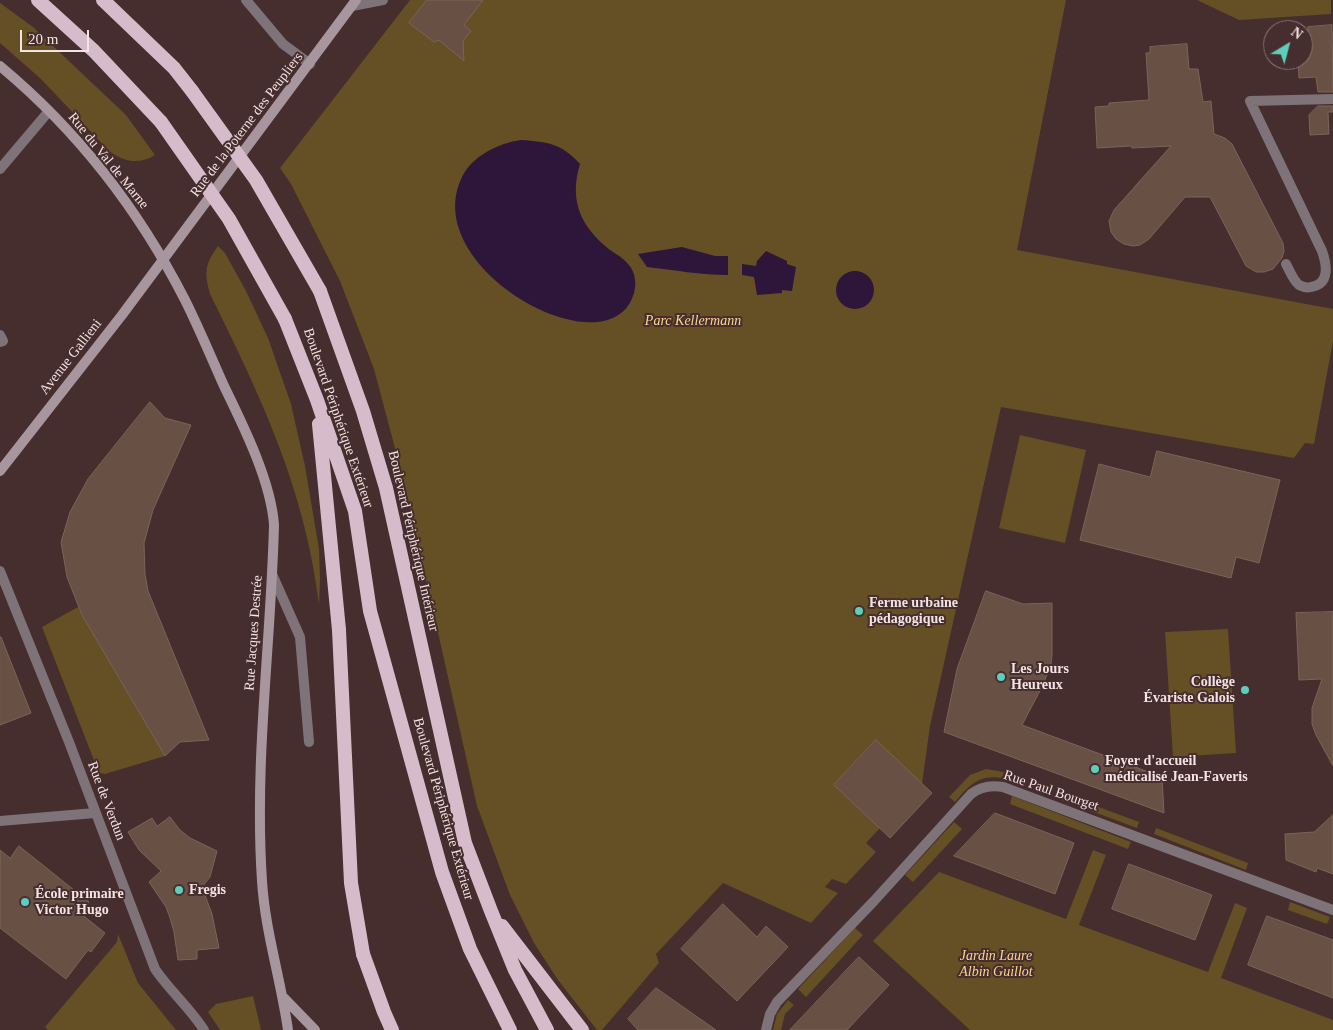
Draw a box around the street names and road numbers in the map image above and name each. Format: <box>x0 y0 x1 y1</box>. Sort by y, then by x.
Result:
street label: Rue de la Poterne des Peupliers <box>187 49 307 201</box>
street label: Rue du Val de Marne <box>64 109 152 213</box>
street label: Avenue Gallieni <box>36 316 106 398</box>
street label: Boulevard Périphérique Extérieur <box>299 326 377 510</box>
street label: Boulevard Périphérique Intérieur <box>384 449 442 633</box>
street label: Rue Jacques Destrée <box>242 575 266 691</box>
street label: Boulevard Périphérique Extérieur <box>409 716 477 902</box>
street label: Rue de Verdun <box>83 759 129 843</box>
street label: Rue Paul Bourget <box>1001 767 1101 815</box>

